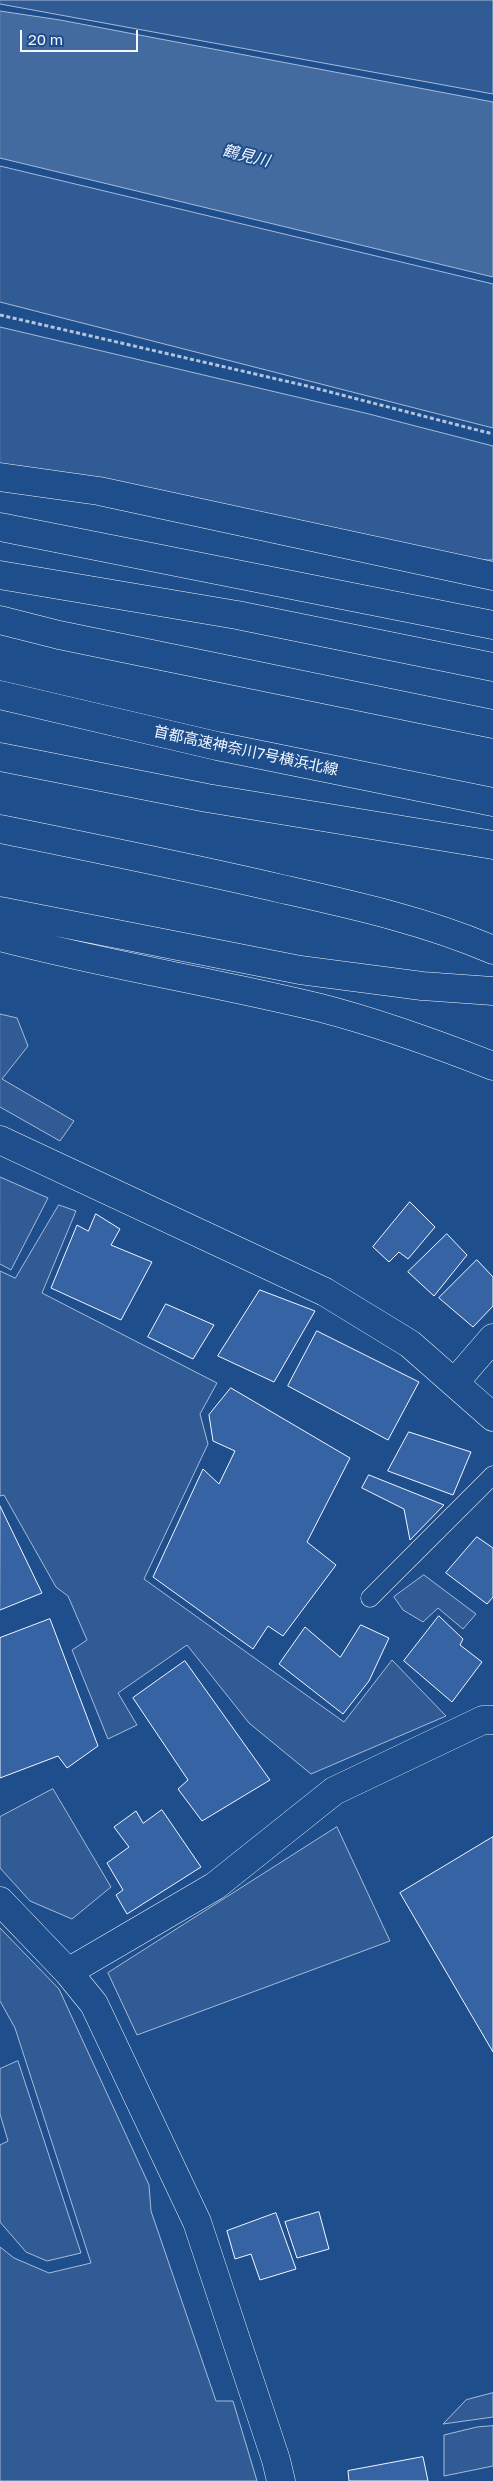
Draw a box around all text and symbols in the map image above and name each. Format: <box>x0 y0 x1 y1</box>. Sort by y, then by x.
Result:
scale bar <box>22 20 140 52</box>
text: 20 m <box>28 30 63 48</box>
water label: 鶴見川 <box>220 141 272 171</box>
street label: 首都高速神奈川7号横浜北線 <box>152 723 340 779</box>

